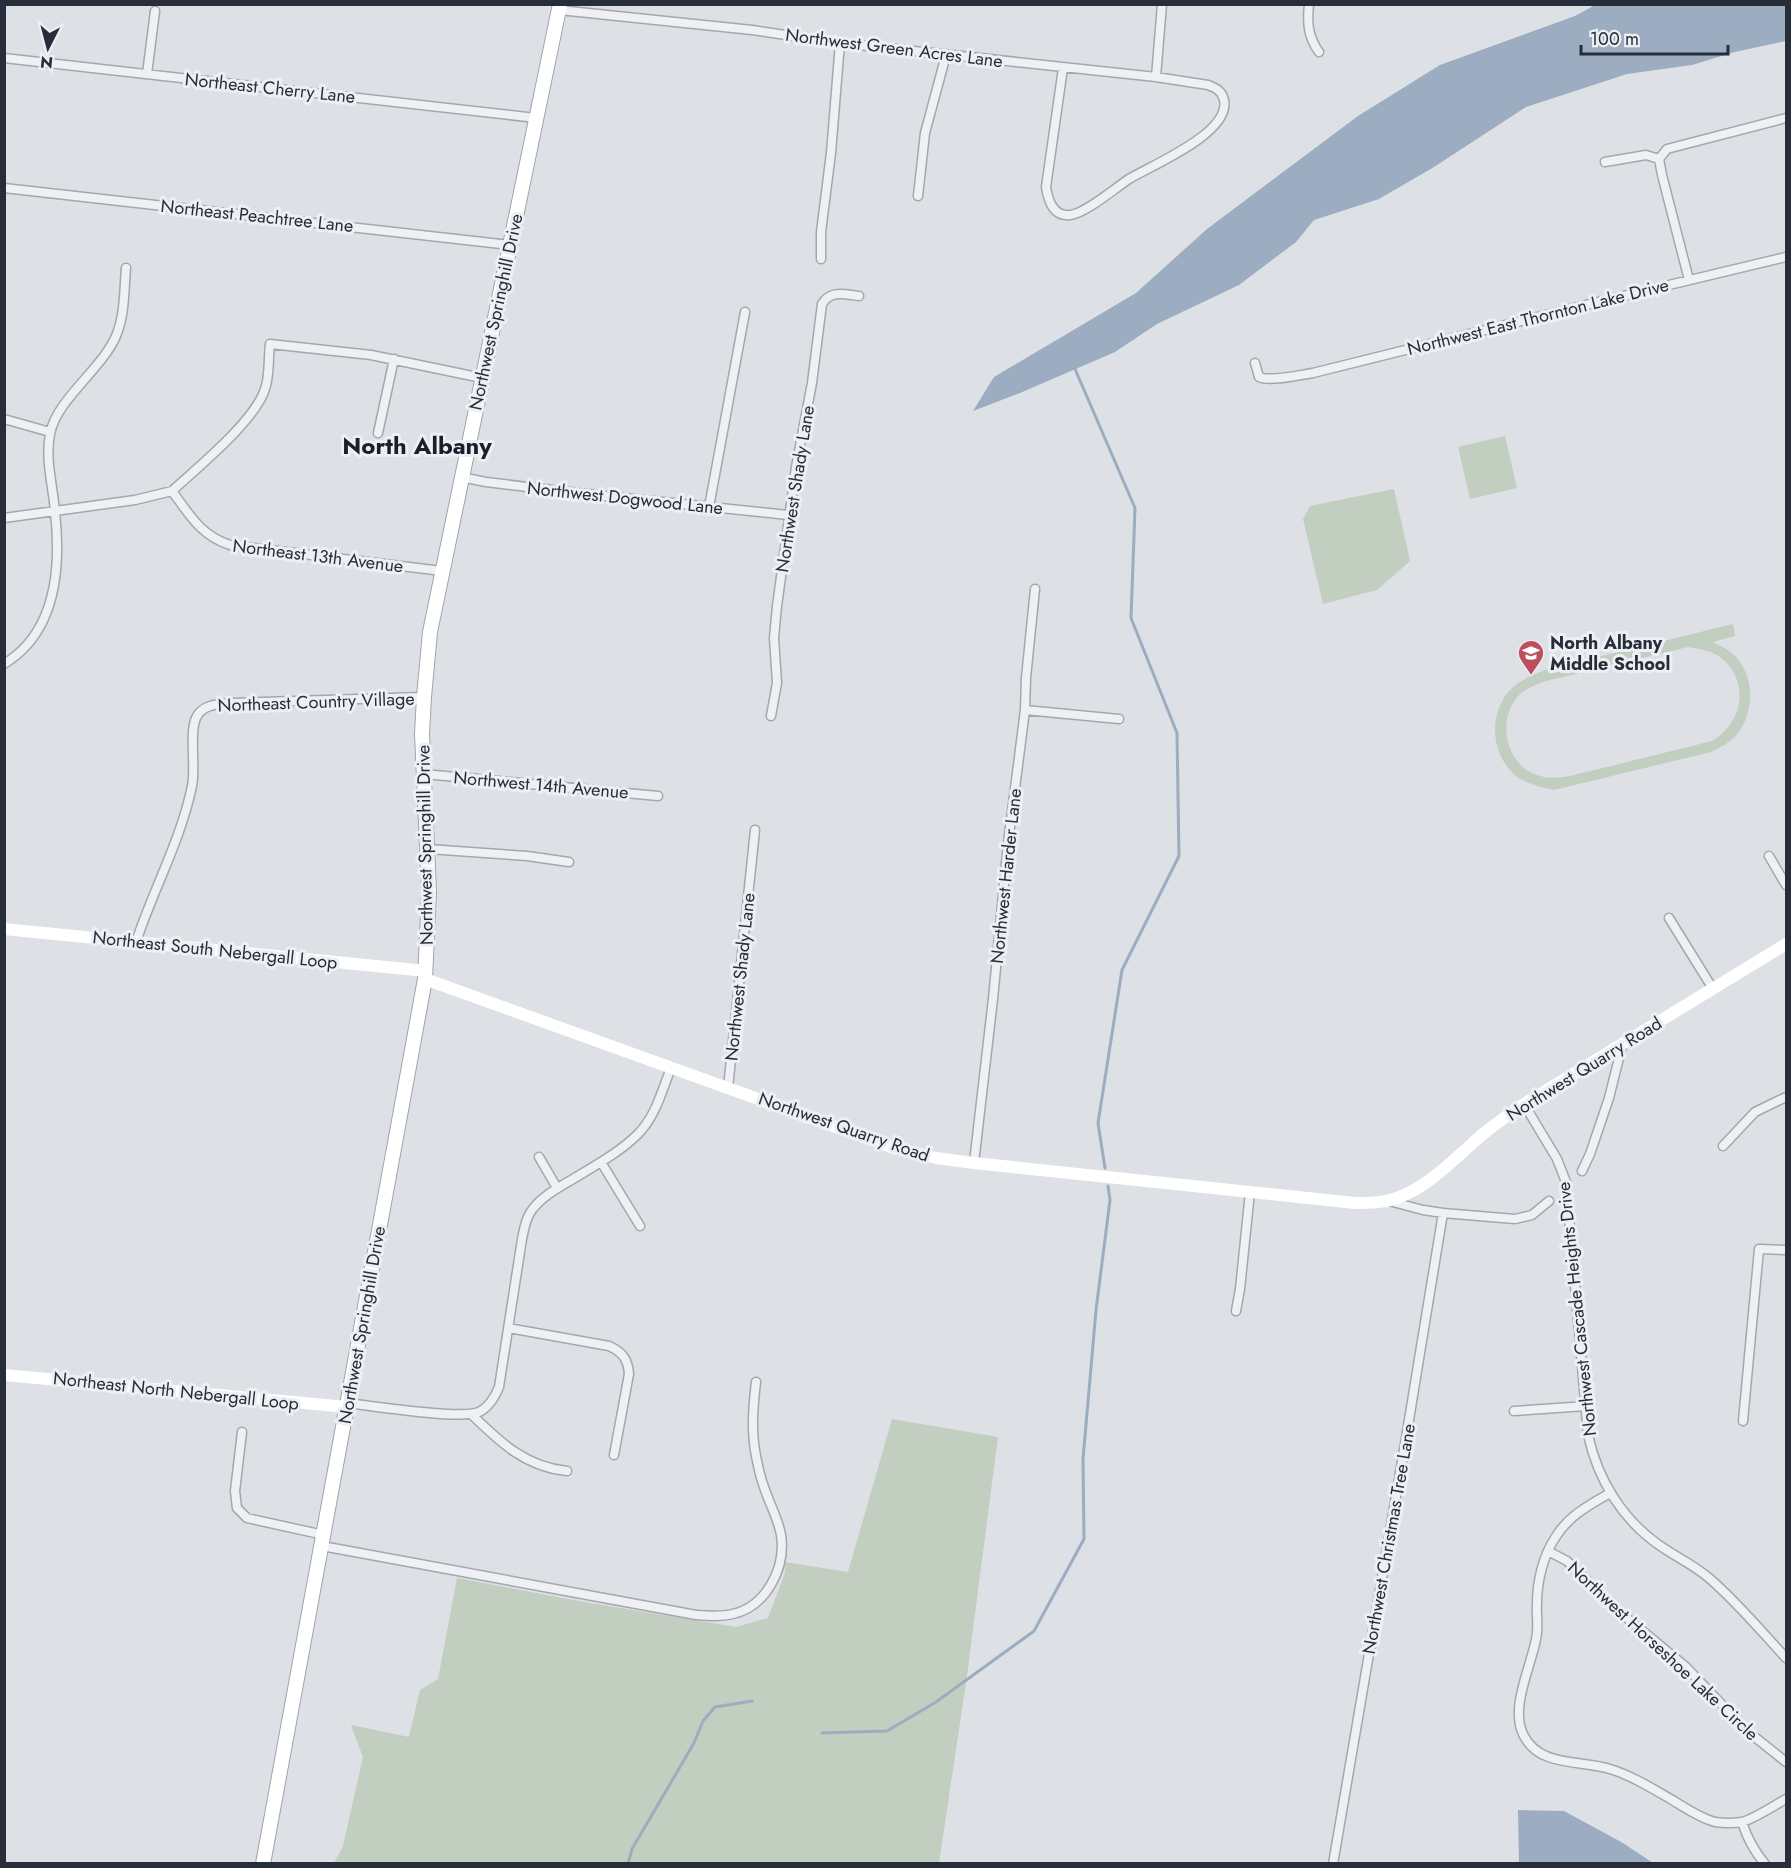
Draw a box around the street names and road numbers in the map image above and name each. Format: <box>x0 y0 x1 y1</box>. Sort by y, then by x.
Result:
street label: Northwest Green Acres Lane <box>784 22 1004 74</box>
street label: Northeast Cherry Lane <box>183 66 357 110</box>
street label: Northeast Peachtree Lane <box>159 193 355 239</box>
street label: Northwest Springhill Drive <box>462 211 530 413</box>
street label: Northwest East Thornton Lake Drive <box>1404 272 1672 362</box>
street label: Northwest Shady Lane <box>769 404 821 574</box>
street label: Northwest Dogwood Lane <box>526 475 724 521</box>
street label: Northeast 13th Avenue <box>231 533 405 579</box>
street label: Northeast Country Village <box>217 686 415 718</box>
street label: Northwest Springhill Drive <box>410 745 440 945</box>
street label: Northwest 14th Avenue <box>452 764 630 806</box>
street label: Northwest Harder Lane <box>984 787 1028 965</box>
street label: Northwest Shady Lane <box>718 892 762 1062</box>
street label: Northeast South Nebergall Loop <box>91 924 339 976</box>
street label: Northwest Quarry Road <box>1501 1010 1667 1128</box>
street label: Northwest Quarry Road <box>755 1086 933 1168</box>
street label: Northwest Cascade Heights Drive <box>1551 1180 1603 1438</box>
street label: Northwest Springhill Drive <box>332 1224 392 1426</box>
street label: Northeast North Nebergall Loop <box>52 1365 300 1417</box>
street label: Northwest Christmas Tree Lane <box>1356 1422 1422 1656</box>
street label: Northwest Horseshoe Lake Circle <box>1562 1555 1764 1747</box>

